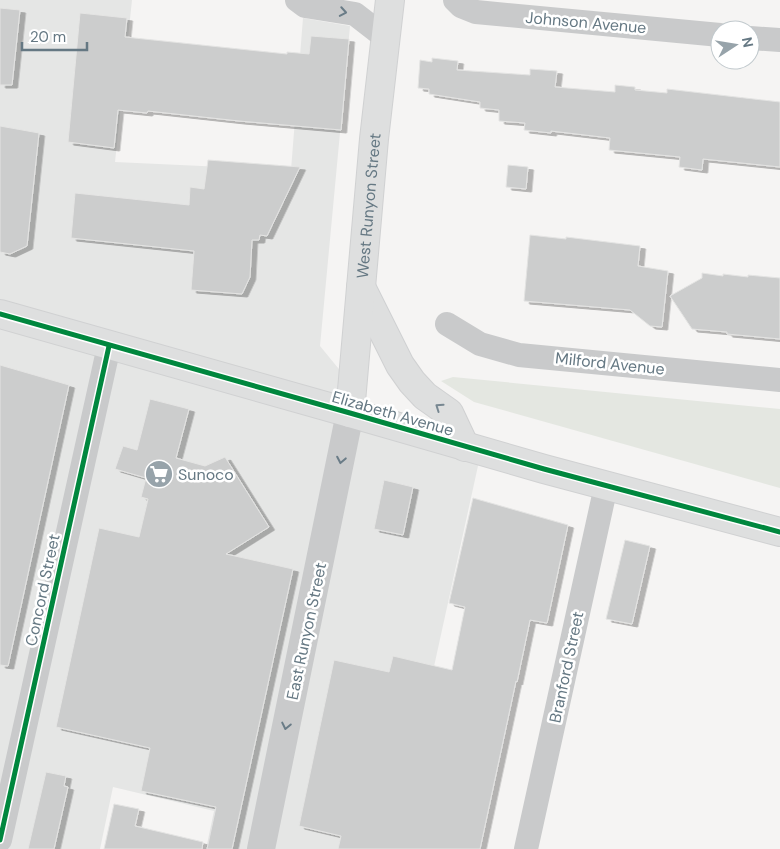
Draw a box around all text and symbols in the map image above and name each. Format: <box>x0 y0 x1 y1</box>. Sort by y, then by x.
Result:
one-way arrow <box>339 6 348 16</box>
street label: Johnson Avenue <box>525 7 647 38</box>
scale bar <box>22 20 88 52</box>
north arrow <box>710 20 760 70</box>
text: 20 m <box>30 27 66 47</box>
text: N <box>738 35 758 49</box>
street label: West Runyon Street <box>352 132 386 280</box>
street label: Milford Avenue <box>554 347 666 380</box>
street label: Elizabeth Avenue <box>330 386 456 441</box>
one-way arrow <box>435 404 445 413</box>
one-way arrow <box>336 455 347 464</box>
supermarket icon: Sunoco <box>144 459 174 489</box>
place label: Sunoco <box>178 464 234 485</box>
street label: Concord Street <box>20 532 65 648</box>
street label: East Runyon Street <box>282 560 331 702</box>
street label: Branford Street <box>544 610 589 725</box>
one-way arrow <box>281 721 292 730</box>

